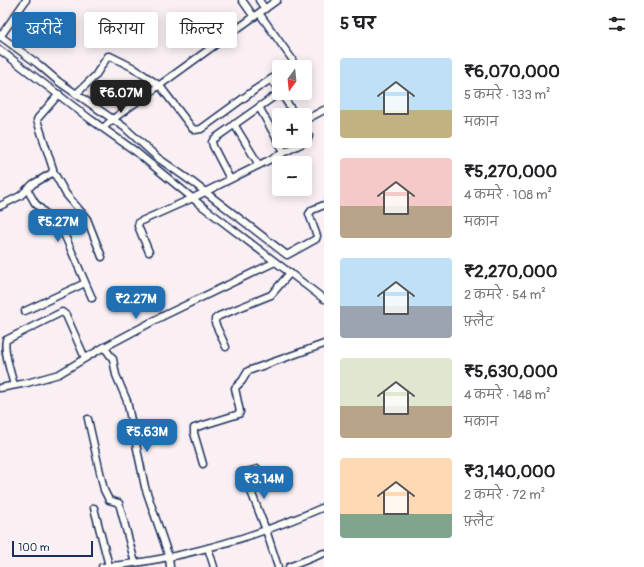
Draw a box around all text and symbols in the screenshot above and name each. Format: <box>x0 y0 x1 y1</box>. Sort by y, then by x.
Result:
chip: खरीदें <box>12 12 76 48</box>
chip: किराया <box>84 12 158 48</box>
chip: फ़िल्टर <box>166 12 237 48</box>
text: 5 घर <box>340 13 376 34</box>
icon: filters <box>606 13 628 35</box>
north arrow <box>272 60 312 100</box>
map controls <box>272 60 312 196</box>
text: ₹6,070,000 <box>464 61 560 82</box>
icon: home <box>372 74 420 122</box>
pin: ₹6.07M <box>88 80 154 114</box>
text: ₹6.07M <box>99 85 143 101</box>
text: 5 कमरे · 133 m² <box>464 87 550 103</box>
button: + <box>272 108 312 148</box>
text: मकान <box>464 114 498 130</box>
button: − <box>272 156 312 196</box>
text: ₹5,270,000 <box>464 161 557 182</box>
icon: home <box>372 174 420 222</box>
text: 4 कमरे · 108 m² <box>464 187 552 203</box>
pin: ₹5.27M <box>25 209 91 243</box>
text: ₹5.27M <box>37 214 79 230</box>
text: मकान <box>464 214 498 230</box>
text: ₹2,270,000 <box>464 261 557 282</box>
icon: home <box>372 274 420 322</box>
pin: ₹2.27M <box>103 286 169 320</box>
text: 2 कमरे · 54 m² <box>464 287 546 303</box>
text: ₹2.27M <box>115 291 157 307</box>
text: फ़्लैट <box>464 314 494 330</box>
text: ₹5,630,000 <box>464 361 558 382</box>
icon: home <box>372 374 420 422</box>
text: 4 कमरे · 148 m² <box>464 387 551 403</box>
text: मकान <box>464 414 498 430</box>
pin: ₹5.63M <box>114 419 180 453</box>
text: ₹5.63M <box>126 424 168 440</box>
text: ₹3,140,000 <box>464 461 555 482</box>
pin: ₹3.14M <box>231 466 297 500</box>
text: ₹3.14M <box>244 471 284 487</box>
icon: home <box>372 474 420 522</box>
text: 2 कमरे · 72 m² <box>464 487 545 503</box>
text: फ़्लैट <box>464 514 494 530</box>
scale bar <box>12 539 93 558</box>
text: 100 m <box>18 541 49 554</box>

